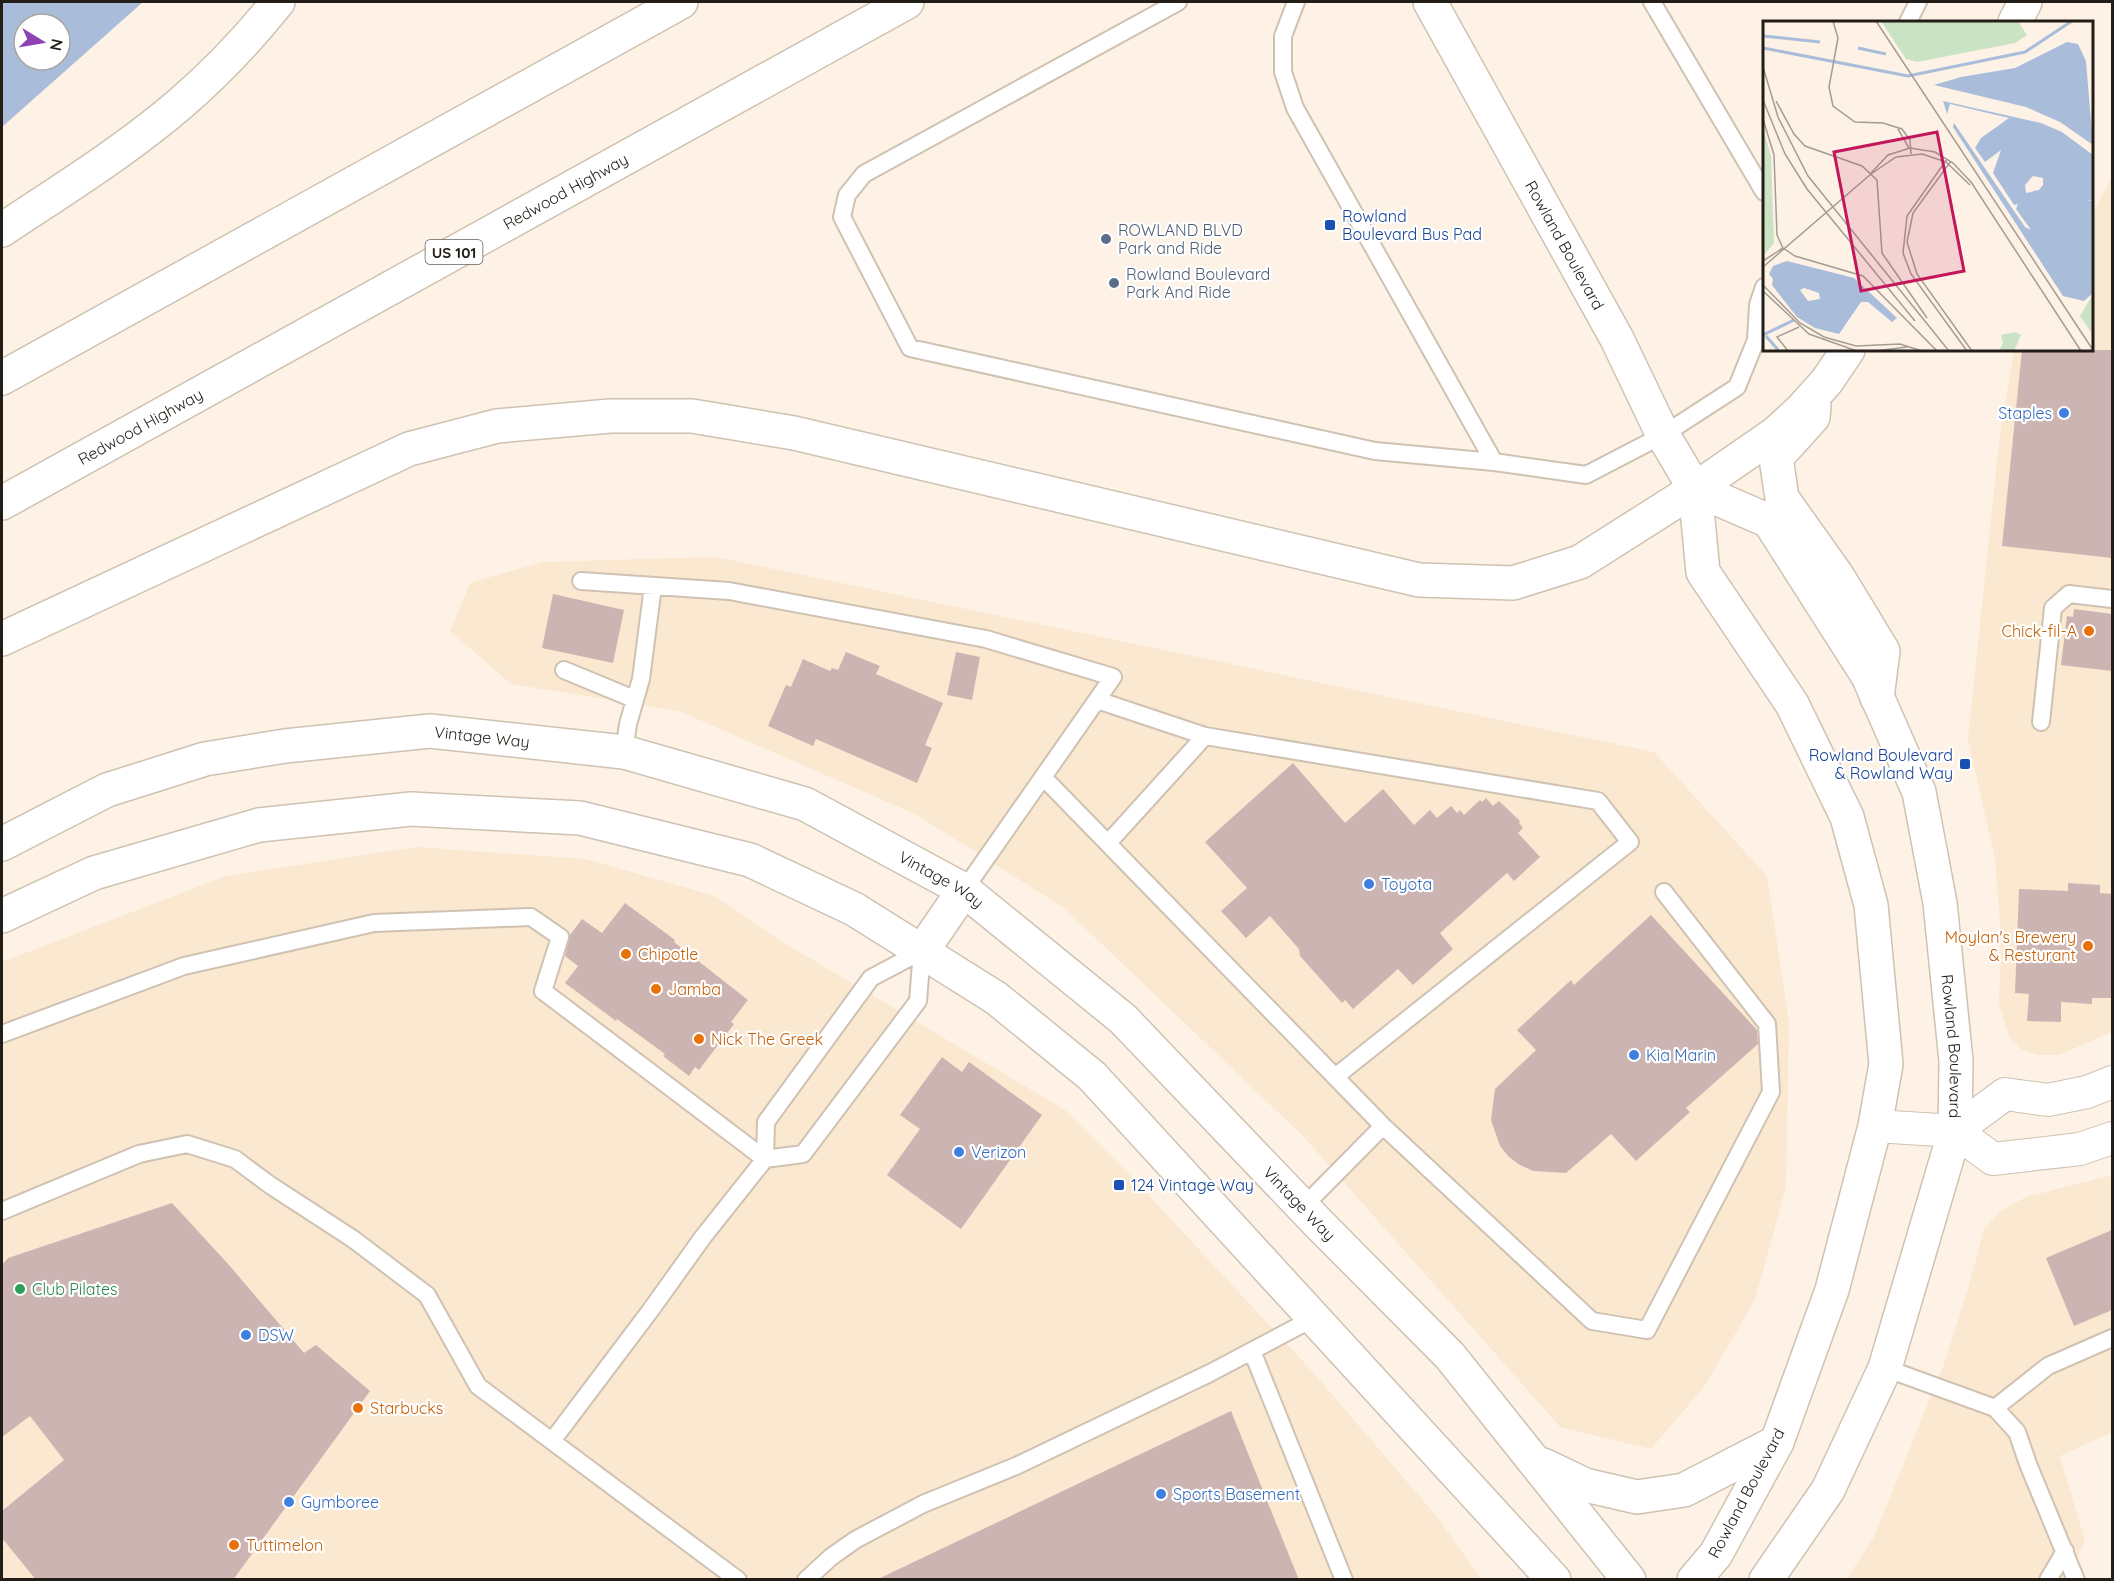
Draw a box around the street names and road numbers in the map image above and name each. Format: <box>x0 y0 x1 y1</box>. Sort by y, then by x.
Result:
street label: Redwood Highway <box>499 148 631 234</box>
street label: Rowland Boulevard <box>1521 177 1609 313</box>
road number: US 101 <box>426 240 482 264</box>
street label: Redwood Highway <box>74 384 206 469</box>
street label: Vintage Way <box>433 722 531 752</box>
street label: Vintage Way <box>895 847 988 912</box>
street label: Rowland Boulevard <box>1937 973 1966 1118</box>
street label: Vintage Way <box>1259 1162 1340 1245</box>
street label: Rowland Boulevard <box>1703 1425 1789 1561</box>

